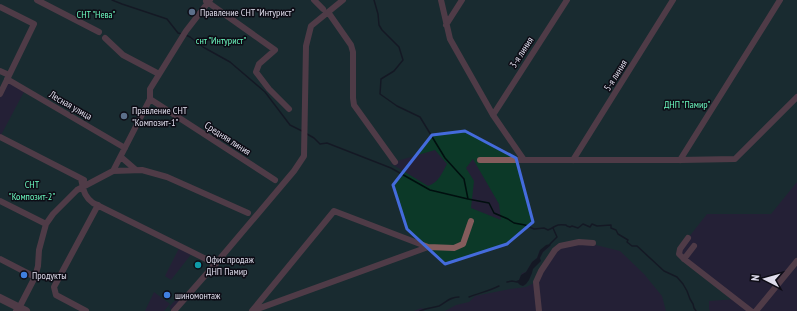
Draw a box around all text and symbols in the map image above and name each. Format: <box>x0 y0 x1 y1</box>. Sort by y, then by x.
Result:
place label: Правление СНТ "Интурист" <box>200 6 294 19</box>
marker: Правление СНТ "Интурист" <box>187 7 197 17</box>
park label: СНТ "Нева" <box>77 8 116 21</box>
park label: снт "Интурист" <box>196 34 246 47</box>
street label: 3-я линия <box>507 34 536 70</box>
street label: 5-я линия <box>601 57 630 93</box>
street label: Лесная улица <box>46 87 95 123</box>
park label: ДНП "Памир" <box>664 98 710 111</box>
place label: Правление СНТ "Композит-1" <box>132 104 188 129</box>
marker: Правление СНТ "Композит-1" <box>119 111 129 121</box>
street label: Средняя линия <box>202 119 253 158</box>
park label: СНТ "Композит-2" <box>9 178 55 203</box>
place label: Офис продаж ДНП Памир <box>206 253 254 278</box>
north arrow <box>745 259 785 299</box>
marker: Офис продаж ДНП Памир <box>193 260 203 270</box>
place label: Продукты <box>32 269 67 282</box>
marker: Продукты <box>19 270 29 280</box>
text: N <box>748 274 762 282</box>
place label: шиномонтаж <box>175 289 221 302</box>
marker: шиномонтаж <box>162 290 172 300</box>

